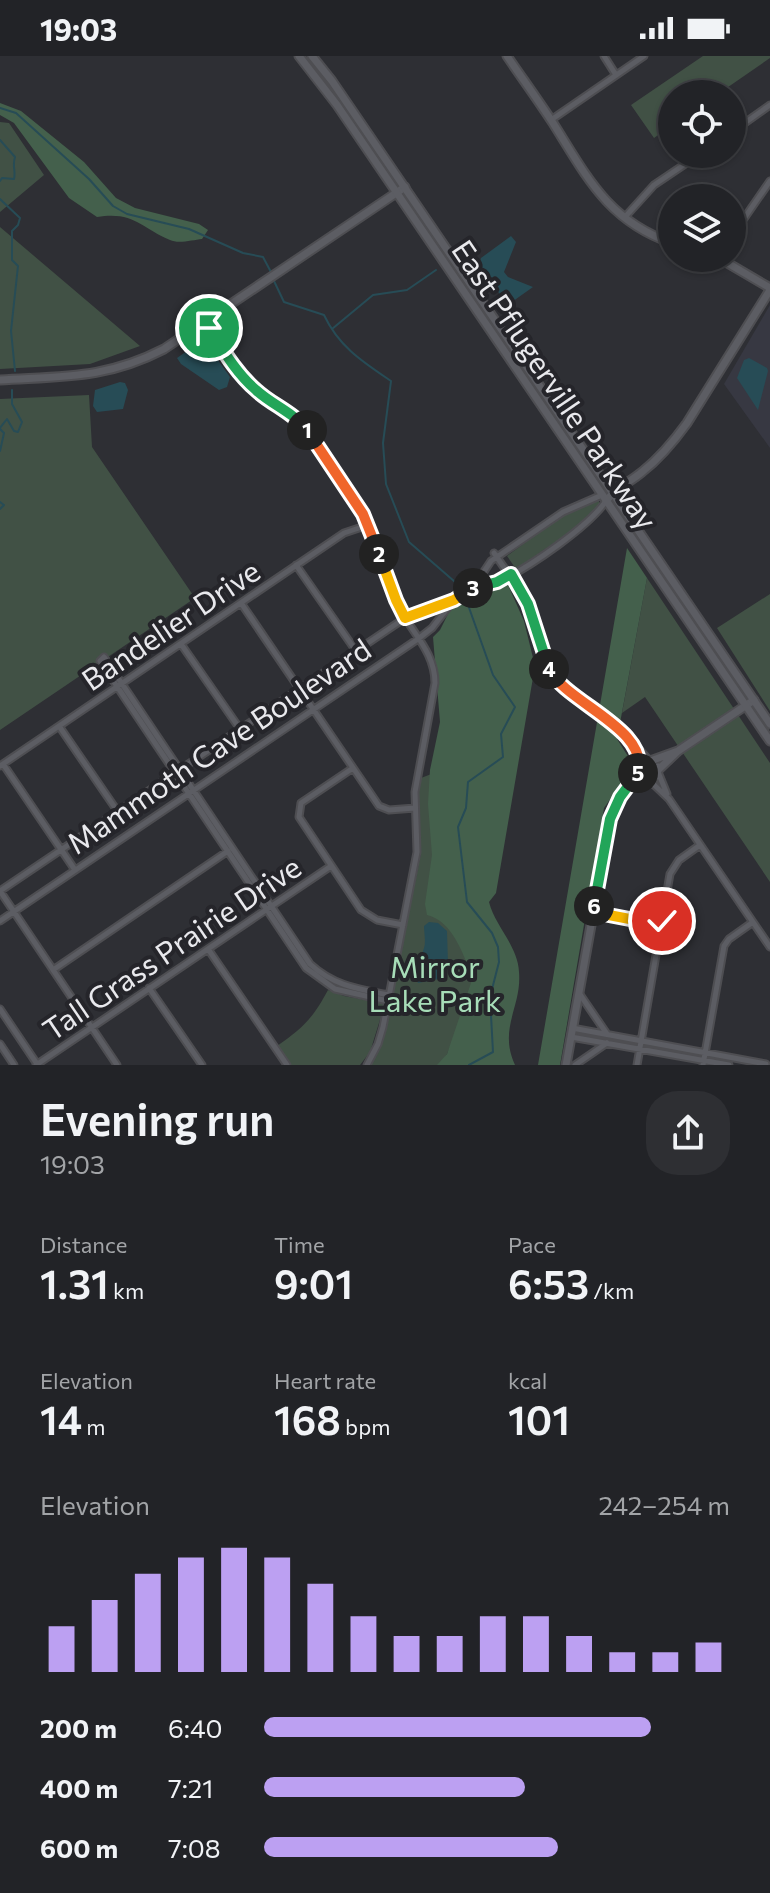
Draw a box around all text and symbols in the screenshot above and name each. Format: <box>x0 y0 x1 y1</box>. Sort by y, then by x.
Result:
text: 19:03 <box>40 10 117 47</box>
map controls <box>658 80 746 272</box>
button: locate <box>658 80 746 168</box>
button: layers <box>658 184 746 272</box>
street label: East Pflugerville Parkway <box>445 232 667 536</box>
pin <box>175 294 243 362</box>
icon: arrive <box>187 306 231 350</box>
pin: 1 <box>287 410 327 450</box>
text: 1 <box>302 416 312 443</box>
pin: 2 <box>359 534 399 574</box>
text: 2 <box>373 540 385 567</box>
street label: Bandelier Drive <box>74 551 266 697</box>
pin: 3 <box>453 568 493 608</box>
text: 3 <box>467 574 479 601</box>
street label: Mammoth Cave Boulevard <box>59 629 377 861</box>
pin: 4 <box>529 649 569 689</box>
text: 4 <box>542 655 556 682</box>
pin: 5 <box>618 753 658 793</box>
text: 5 <box>632 759 644 786</box>
street label: Tall Grass Prairie Drive <box>35 847 307 1047</box>
pin: 6 <box>574 886 614 926</box>
pin <box>628 887 696 955</box>
text: 6 <box>587 892 601 919</box>
icon: check <box>640 899 684 943</box>
park label: Mirror Lake Park <box>369 947 501 1018</box>
text: Evening run <box>40 1091 274 1145</box>
button: share <box>646 1091 730 1175</box>
text: 19:03 <box>40 1148 105 1179</box>
text: Distance <box>40 1231 127 1258</box>
text: Time <box>274 1231 325 1258</box>
text: Pace <box>508 1231 556 1258</box>
text: 1.31 <box>40 1258 109 1307</box>
text: 9:01 <box>274 1258 353 1307</box>
text: 6:53 <box>508 1258 589 1307</box>
text: km <box>109 1277 144 1304</box>
text: /km <box>589 1277 634 1304</box>
text: Elevation <box>40 1367 133 1394</box>
text: Heart rate <box>274 1367 376 1394</box>
text: kcal <box>508 1367 547 1394</box>
text: 14 <box>40 1394 82 1443</box>
text: 168 <box>274 1394 341 1443</box>
text: 101 <box>508 1394 570 1443</box>
text: m <box>82 1413 106 1440</box>
text: bpm <box>341 1413 390 1440</box>
text: Elevation <box>40 1489 150 1520</box>
text: 242–254 m <box>598 1489 730 1520</box>
text: 200 m <box>40 1712 117 1743</box>
text: 6:40 <box>168 1712 222 1743</box>
text: 400 m <box>40 1772 118 1803</box>
text: 7:21 <box>168 1772 213 1803</box>
text: 600 m <box>40 1832 118 1863</box>
text: 7:08 <box>168 1832 221 1863</box>

